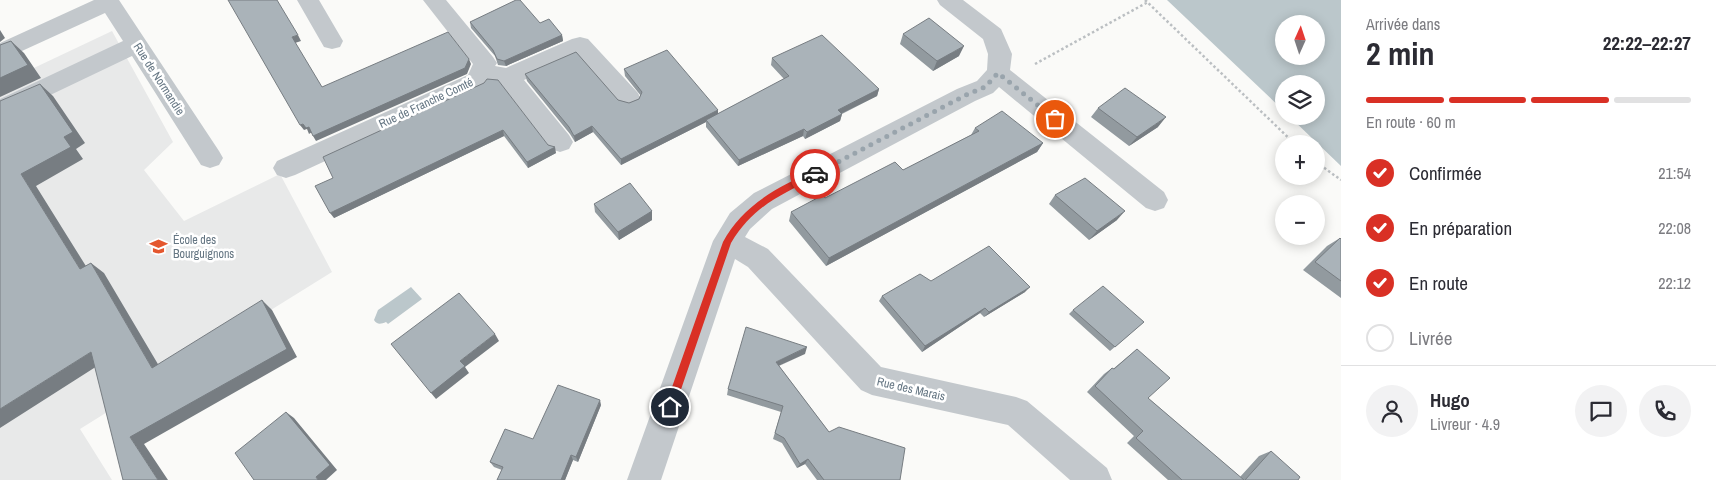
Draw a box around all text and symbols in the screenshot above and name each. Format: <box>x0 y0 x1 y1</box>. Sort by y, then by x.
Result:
text: Arrivée dans <box>1366 13 1440 35</box>
north arrow <box>1275 15 1325 65</box>
map controls <box>1275 15 1325 245</box>
text: 22:22–22:27 <box>1603 30 1691 56</box>
text: 2 min <box>1366 32 1435 75</box>
street label: Rue de Normandie <box>130 40 188 118</box>
street label: Rue de Franche Comté <box>376 74 476 132</box>
button: layers <box>1275 75 1325 125</box>
pin <box>1034 98 1076 140</box>
icon: bag <box>1041 105 1069 133</box>
text: En route · 60 m <box>1366 111 1456 133</box>
button: + <box>1275 135 1325 185</box>
courier <box>790 149 840 199</box>
icon: check <box>1366 159 1394 187</box>
icon: car <box>801 160 829 188</box>
text: Confirmée <box>1409 160 1482 186</box>
text: 21:54 <box>1658 162 1691 184</box>
button: − <box>1275 195 1325 245</box>
icon: check <box>1366 214 1394 242</box>
text: En préparation <box>1409 215 1512 241</box>
text: 22:08 <box>1658 217 1691 239</box>
place label: École des Bourguignons <box>173 232 234 262</box>
school or university icon: École des Bourguignons <box>149 237 169 257</box>
icon: check <box>1366 269 1394 297</box>
text: En route <box>1409 270 1468 296</box>
text: 22:12 <box>1658 272 1691 294</box>
text: Livrée <box>1409 325 1452 351</box>
street label: Rue des Marais <box>875 373 947 405</box>
button: person <box>1366 385 1418 437</box>
button: chat <box>1575 385 1627 437</box>
button: phone <box>1639 385 1691 437</box>
pin <box>649 386 691 428</box>
text: Hugo <box>1430 387 1470 413</box>
icon: home <box>656 393 684 421</box>
text: Livreur · 4.9 <box>1430 413 1500 435</box>

